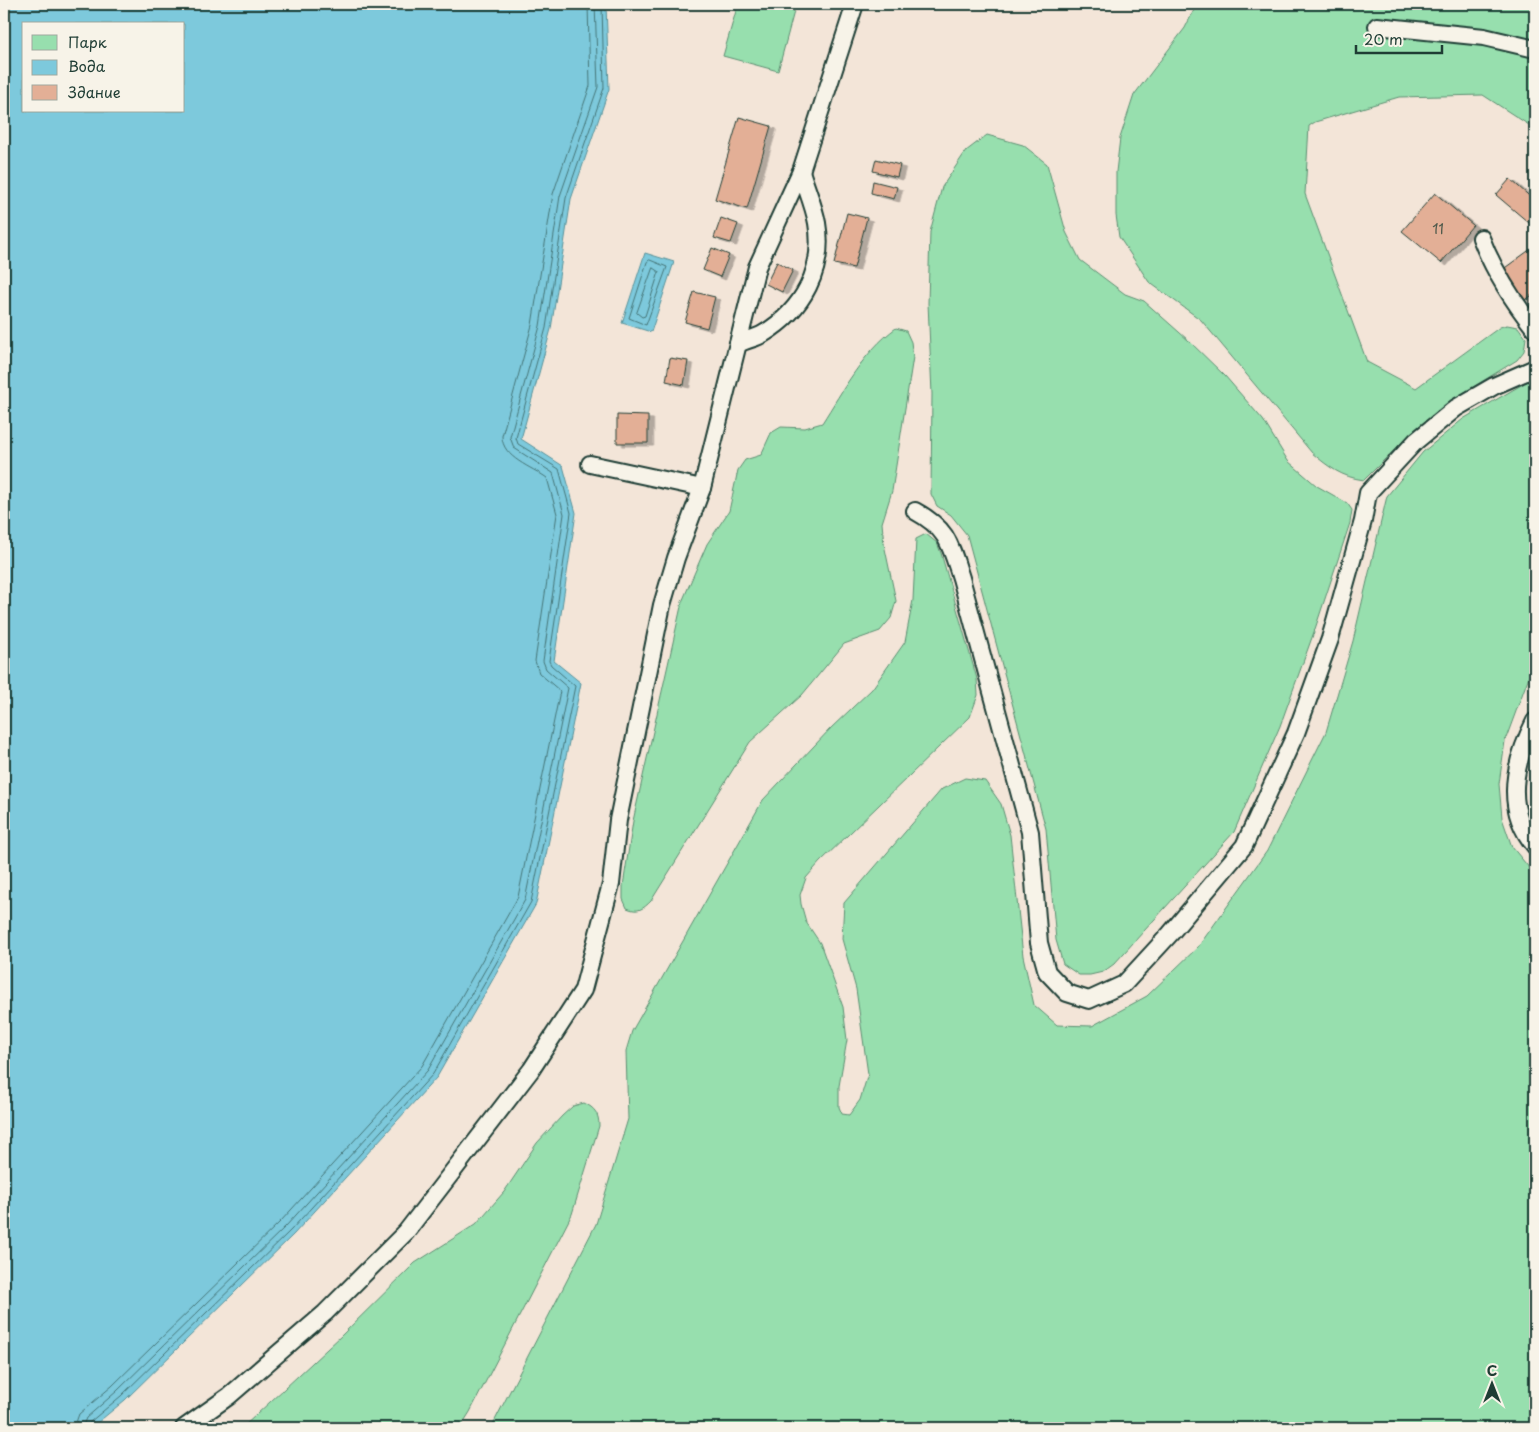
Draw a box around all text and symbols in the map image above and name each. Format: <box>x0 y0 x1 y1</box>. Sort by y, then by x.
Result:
legend <box>22 22 185 112</box>
scale bar <box>1356 22 1443 54</box>
text: 20 m <box>1364 27 1403 50</box>
text: Парк <box>68 30 107 53</box>
text: Вода <box>68 54 106 77</box>
text: Здание <box>68 80 121 103</box>
house number: 11 <box>1432 218 1444 239</box>
north arrow <box>1466 1360 1516 1410</box>
text: С <box>1487 1360 1497 1381</box>

